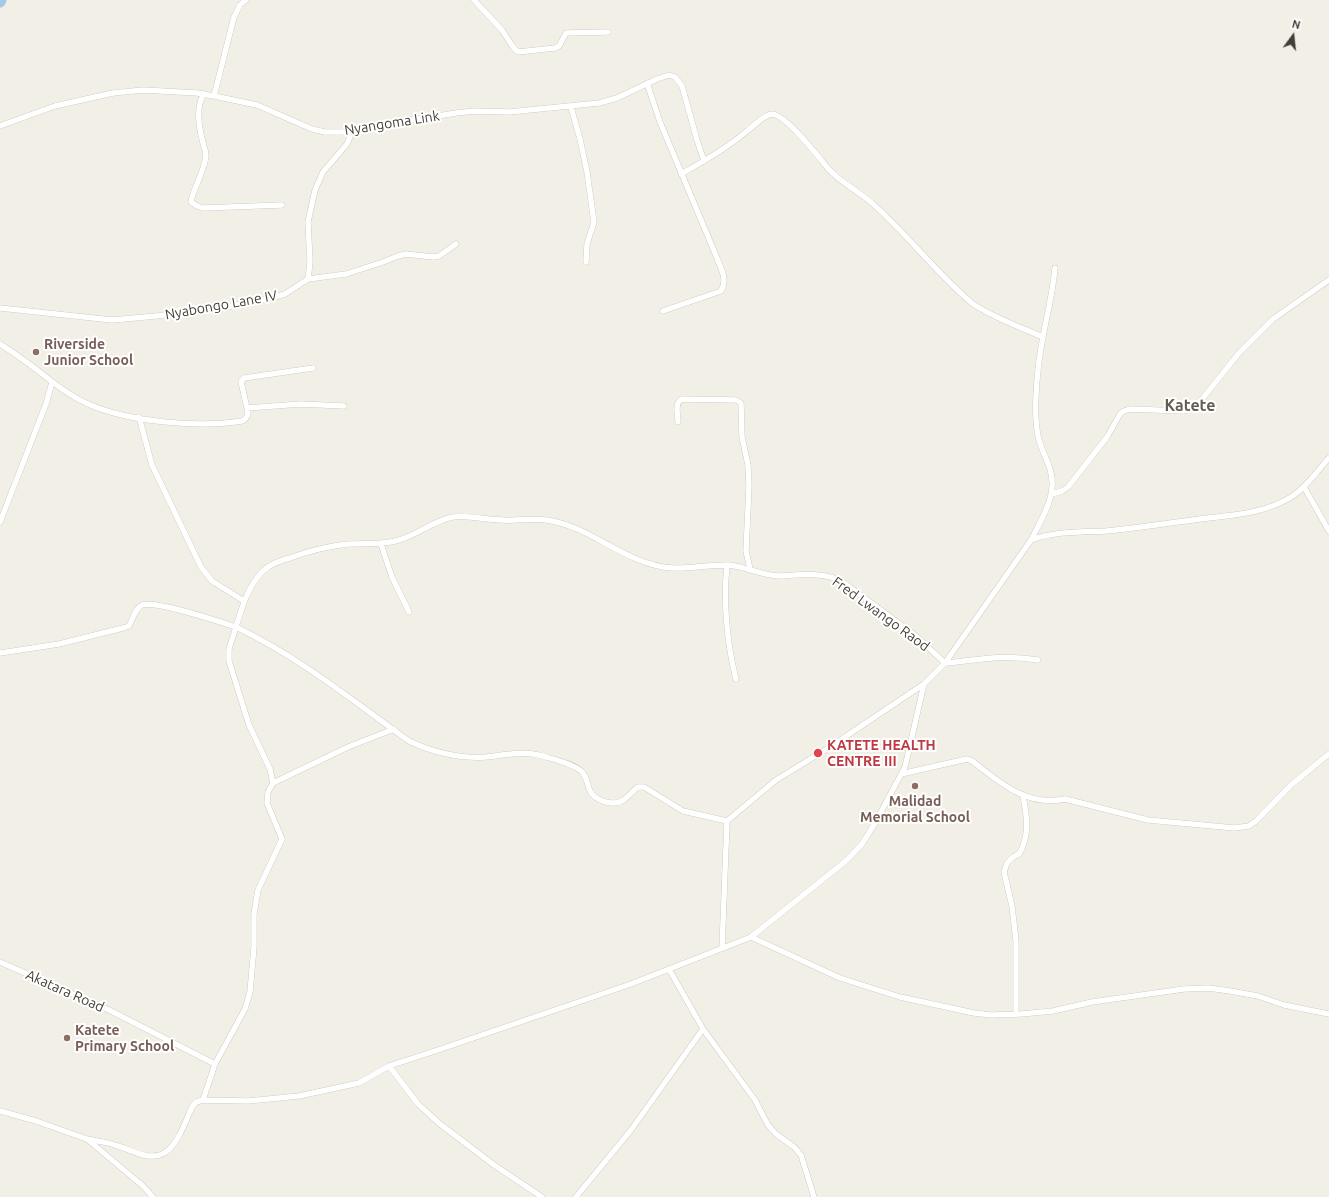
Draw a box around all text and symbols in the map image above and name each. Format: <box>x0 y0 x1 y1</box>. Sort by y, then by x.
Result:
north arrow <box>1273 16 1313 56</box>
text: N <box>1291 18 1302 31</box>
street label: Nyangoma Link <box>343 107 441 139</box>
street label: Nyabongo Lane IV <box>164 287 278 323</box>
place label: Riverside Junior School <box>44 336 133 368</box>
marker: Riverside Junior School <box>31 347 41 357</box>
district label: Katete <box>1165 396 1215 416</box>
street label: Fred Lwango Raod <box>829 573 933 655</box>
place label: KATETE HEALTH CENTRE III <box>827 737 936 770</box>
marker: KATETE HEALTH CENTRE III <box>812 747 824 759</box>
marker: Malidad Memorial School <box>910 781 920 791</box>
place label: Malidad Memorial School <box>860 793 970 826</box>
street label: Akatara Road <box>23 966 107 1016</box>
place label: Katete Primary School <box>75 1022 174 1054</box>
marker: Katete Primary School <box>62 1033 72 1043</box>

